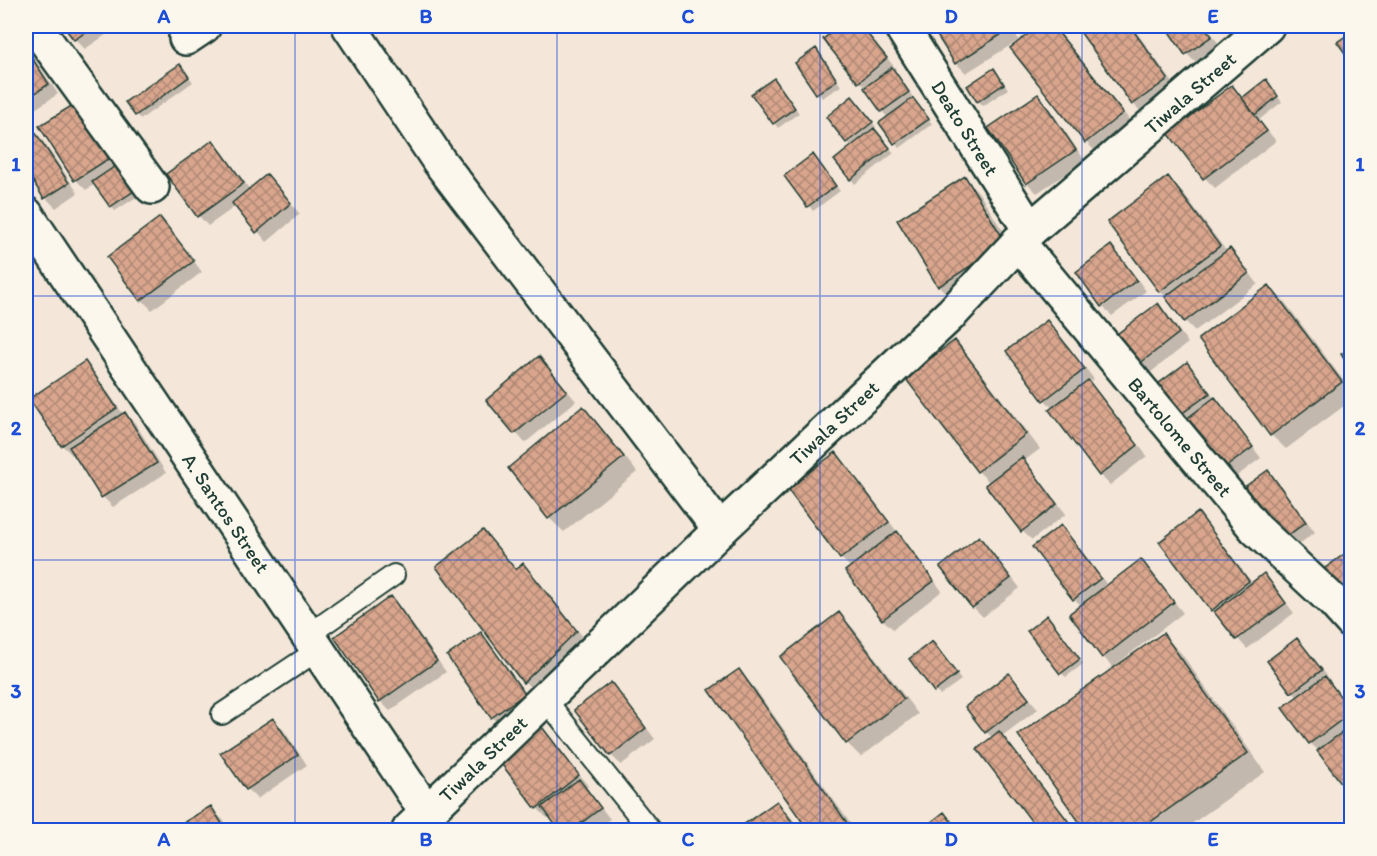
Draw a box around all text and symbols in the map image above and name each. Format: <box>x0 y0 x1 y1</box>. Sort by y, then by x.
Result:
text: A <box>157 4 171 28</box>
text: B <box>420 4 433 28</box>
text: C <box>682 4 695 28</box>
text: D <box>944 4 958 28</box>
text: E <box>1207 4 1219 28</box>
street label: Tiwala Street <box>1139 46 1241 139</box>
street label: Deato Street <box>926 76 1004 180</box>
text: 1 <box>11 152 21 176</box>
text: 1 <box>1355 152 1365 176</box>
street label: Bartolome Street <box>1123 372 1237 502</box>
street label: Tiwala Street <box>784 375 884 471</box>
text: 2 <box>11 416 22 440</box>
text: 2 <box>1355 416 1366 440</box>
street label: A. Santos Street <box>177 449 275 577</box>
text: 3 <box>11 679 22 703</box>
text: 3 <box>1355 679 1366 703</box>
street label: Tiwala Street <box>434 711 533 807</box>
text: A <box>157 827 171 851</box>
text: B <box>420 827 433 851</box>
text: C <box>682 827 695 851</box>
text: D <box>944 827 958 851</box>
text: E <box>1207 827 1219 851</box>

